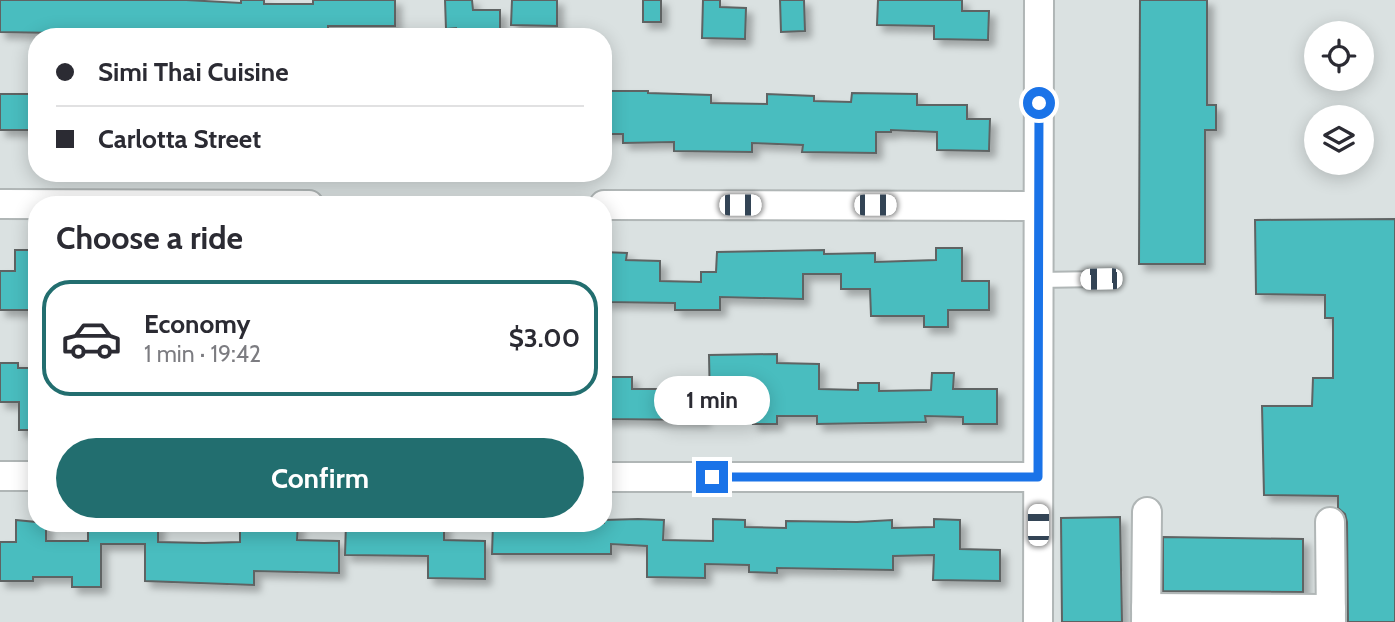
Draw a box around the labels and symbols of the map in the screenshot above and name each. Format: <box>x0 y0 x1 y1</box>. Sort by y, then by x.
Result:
route start <box>1023 87 1055 119</box>
car <box>720 195 762 216</box>
car <box>855 195 897 216</box>
car <box>1080 268 1123 290</box>
callout: 1 min <box>654 376 770 424</box>
route end <box>696 461 728 493</box>
car <box>1028 504 1049 546</box>

